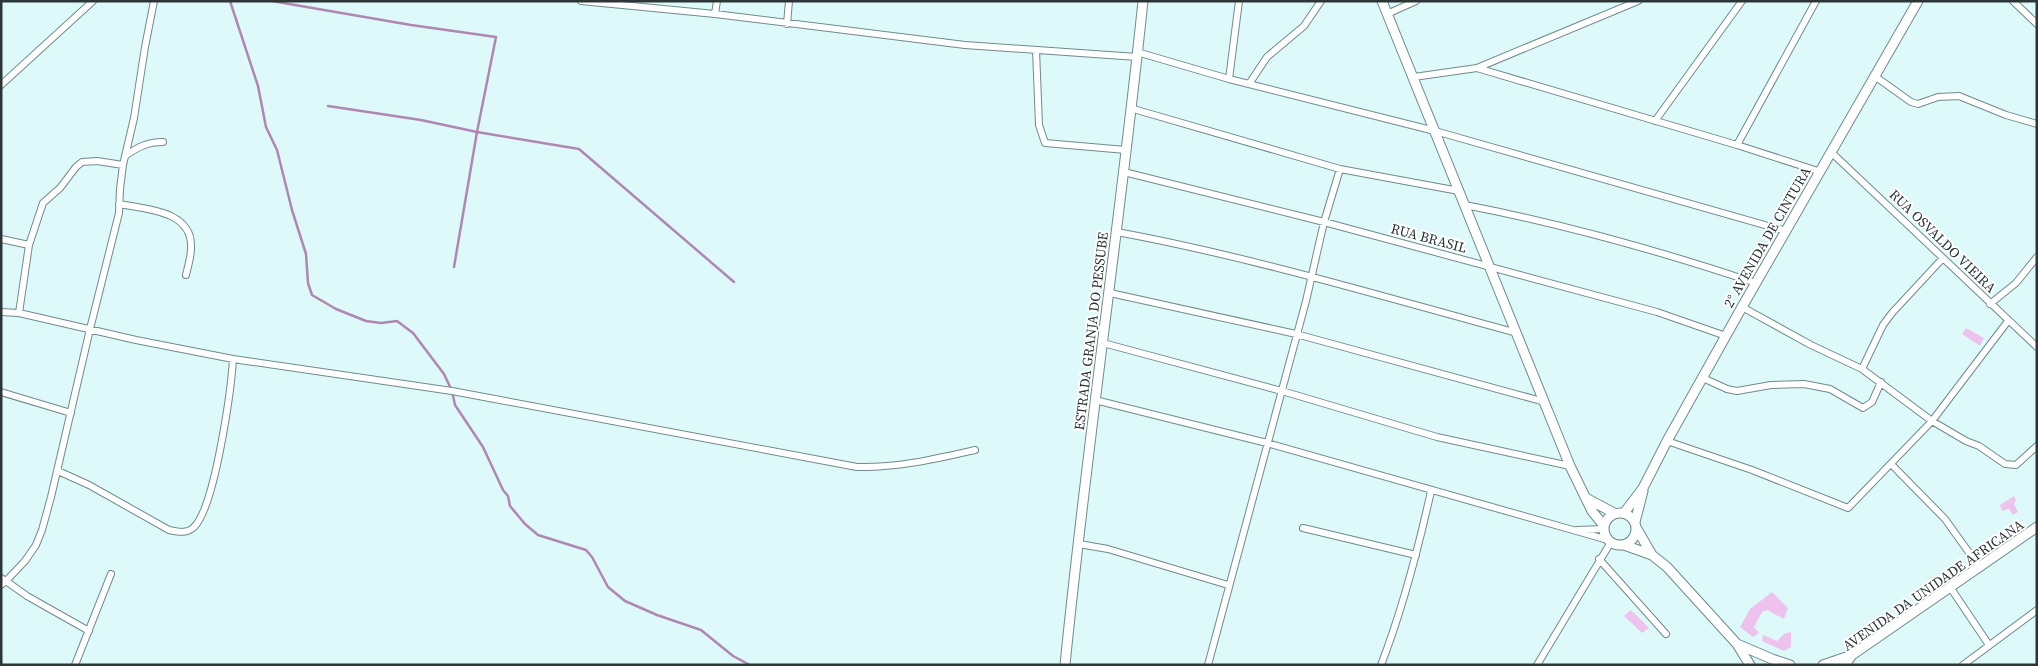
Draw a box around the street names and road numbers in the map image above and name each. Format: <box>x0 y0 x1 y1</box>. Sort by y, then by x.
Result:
street label: 2° AVENIDA DE CINTURA <box>1718 162 1816 311</box>
street label: RUA OSVALDO VIEIRA <box>1885 185 2001 298</box>
street label: RUA BRASIL <box>1389 218 1469 258</box>
street label: ESTRADA GRANJA DO PESSUBE <box>1069 231 1113 431</box>
street label: AVENIDA DA UNIDADE AFRICANA <box>1838 514 2028 655</box>

